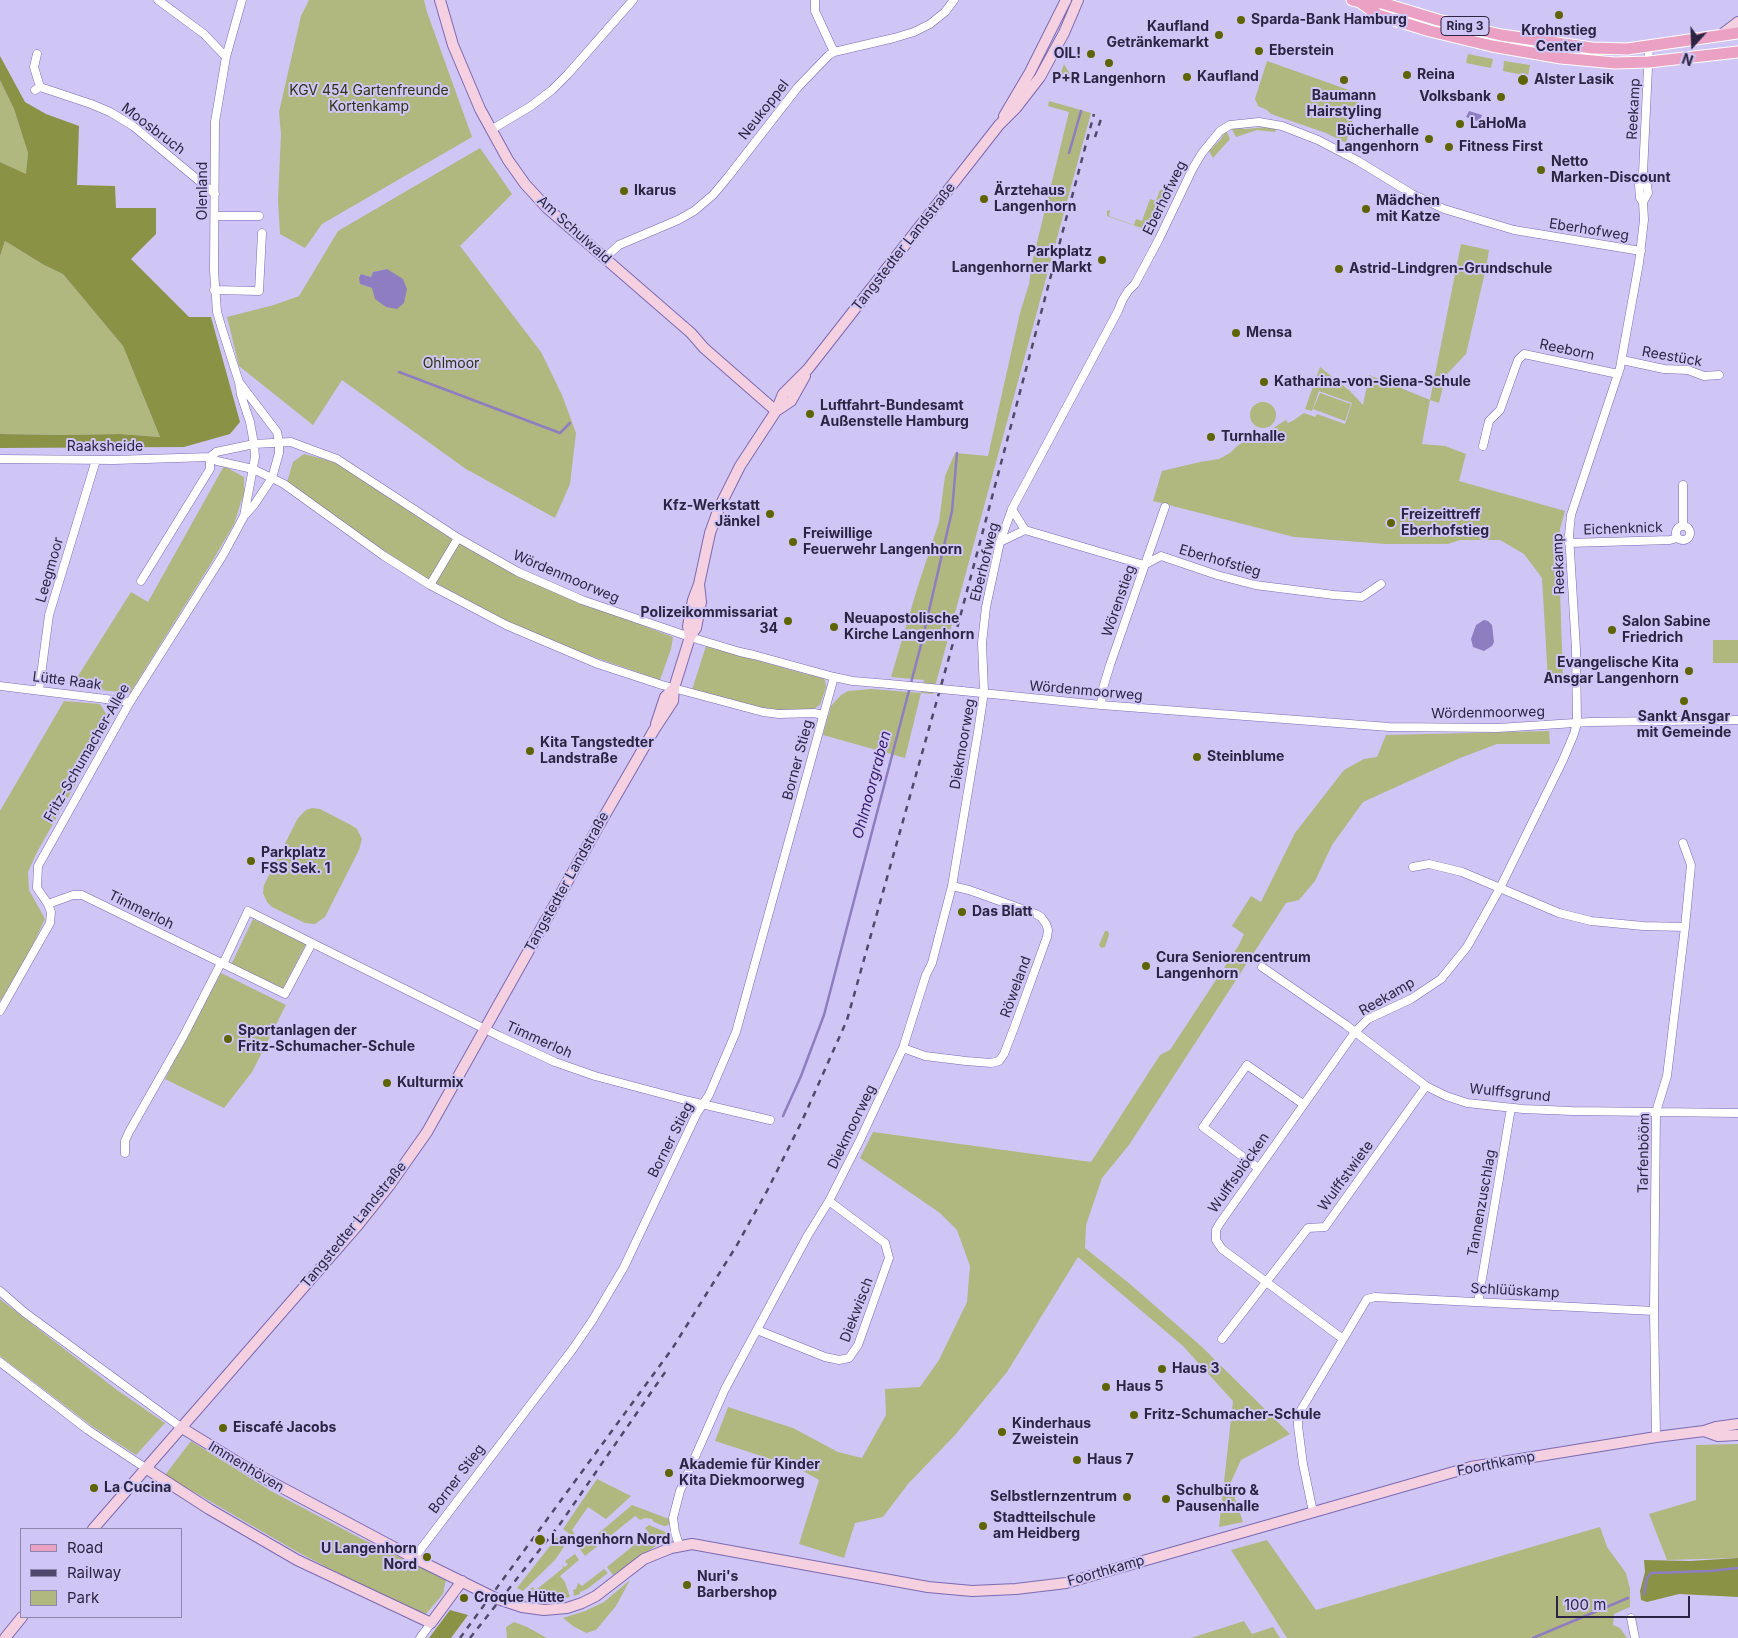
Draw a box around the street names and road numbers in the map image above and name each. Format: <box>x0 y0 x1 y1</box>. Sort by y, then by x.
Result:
road number: Ring 3 <box>1441 16 1489 36</box>
street label: Neukoppel <box>735 77 793 143</box>
street label: Reekamp <box>1624 78 1644 140</box>
street label: Moosbruch <box>118 100 188 158</box>
street label: Eberhofweg <box>1140 158 1190 238</box>
street label: Olenland <box>195 162 211 220</box>
street label: Tangstedter Landstraße <box>849 180 959 314</box>
street label: Am Schulwald <box>533 192 615 268</box>
street label: Eberhofweg <box>1548 215 1630 245</box>
street label: Reeborn <box>1538 336 1596 364</box>
street label: Reestück <box>1640 343 1704 371</box>
street label: Raaksheide <box>67 439 143 455</box>
street label: Eichenknick <box>1583 519 1663 539</box>
street label: Eberhofweg <box>967 521 1003 603</box>
street label: Reekamp <box>1550 533 1568 595</box>
street label: Leegmoor <box>33 535 67 605</box>
street label: Eberhofstieg <box>1177 541 1263 581</box>
street label: Wördenmoorweg <box>510 547 622 607</box>
street label: Wörenstieg <box>1099 563 1139 639</box>
street label: Lütte Raak <box>32 668 102 694</box>
street label: Wördenmoorweg <box>1029 678 1143 704</box>
street label: Fritz-Schumacher-Allee <box>40 681 134 825</box>
street label: Diekmoorweg <box>947 697 979 791</box>
street label: Wördenmoorweg <box>1431 704 1545 722</box>
street label: Borner Stieg <box>779 718 817 802</box>
street label: Tangstedter Landstraße <box>521 809 613 955</box>
street label: Timmerloh <box>106 887 176 933</box>
street label: Röweland <box>997 954 1035 1020</box>
street label: Reekamp <box>1356 974 1418 1020</box>
street label: Timmerloh <box>503 1018 575 1062</box>
street label: Wulffsgrund <box>1469 1080 1551 1106</box>
street label: Diekmoorweg <box>824 1082 880 1172</box>
street label: Borner Stieg <box>645 1099 697 1181</box>
street label: Tarfenbööm <box>1635 1113 1653 1193</box>
street label: Wulffsblöcken <box>1205 1129 1273 1217</box>
street label: Wulffstwiete <box>1315 1138 1377 1214</box>
street label: Tannenzuschlag <box>1464 1148 1500 1258</box>
street label: Tangstedter Landstraße <box>298 1158 410 1292</box>
street label: Diekwisch <box>837 1275 877 1345</box>
street label: Schlüüskamp <box>1470 1280 1560 1302</box>
street label: Immenhöven <box>205 1438 287 1496</box>
street label: Borner Stieg <box>426 1441 488 1517</box>
street label: Foorthkamp <box>1456 1448 1536 1480</box>
street label: Foorthkamp <box>1066 1552 1146 1590</box>

